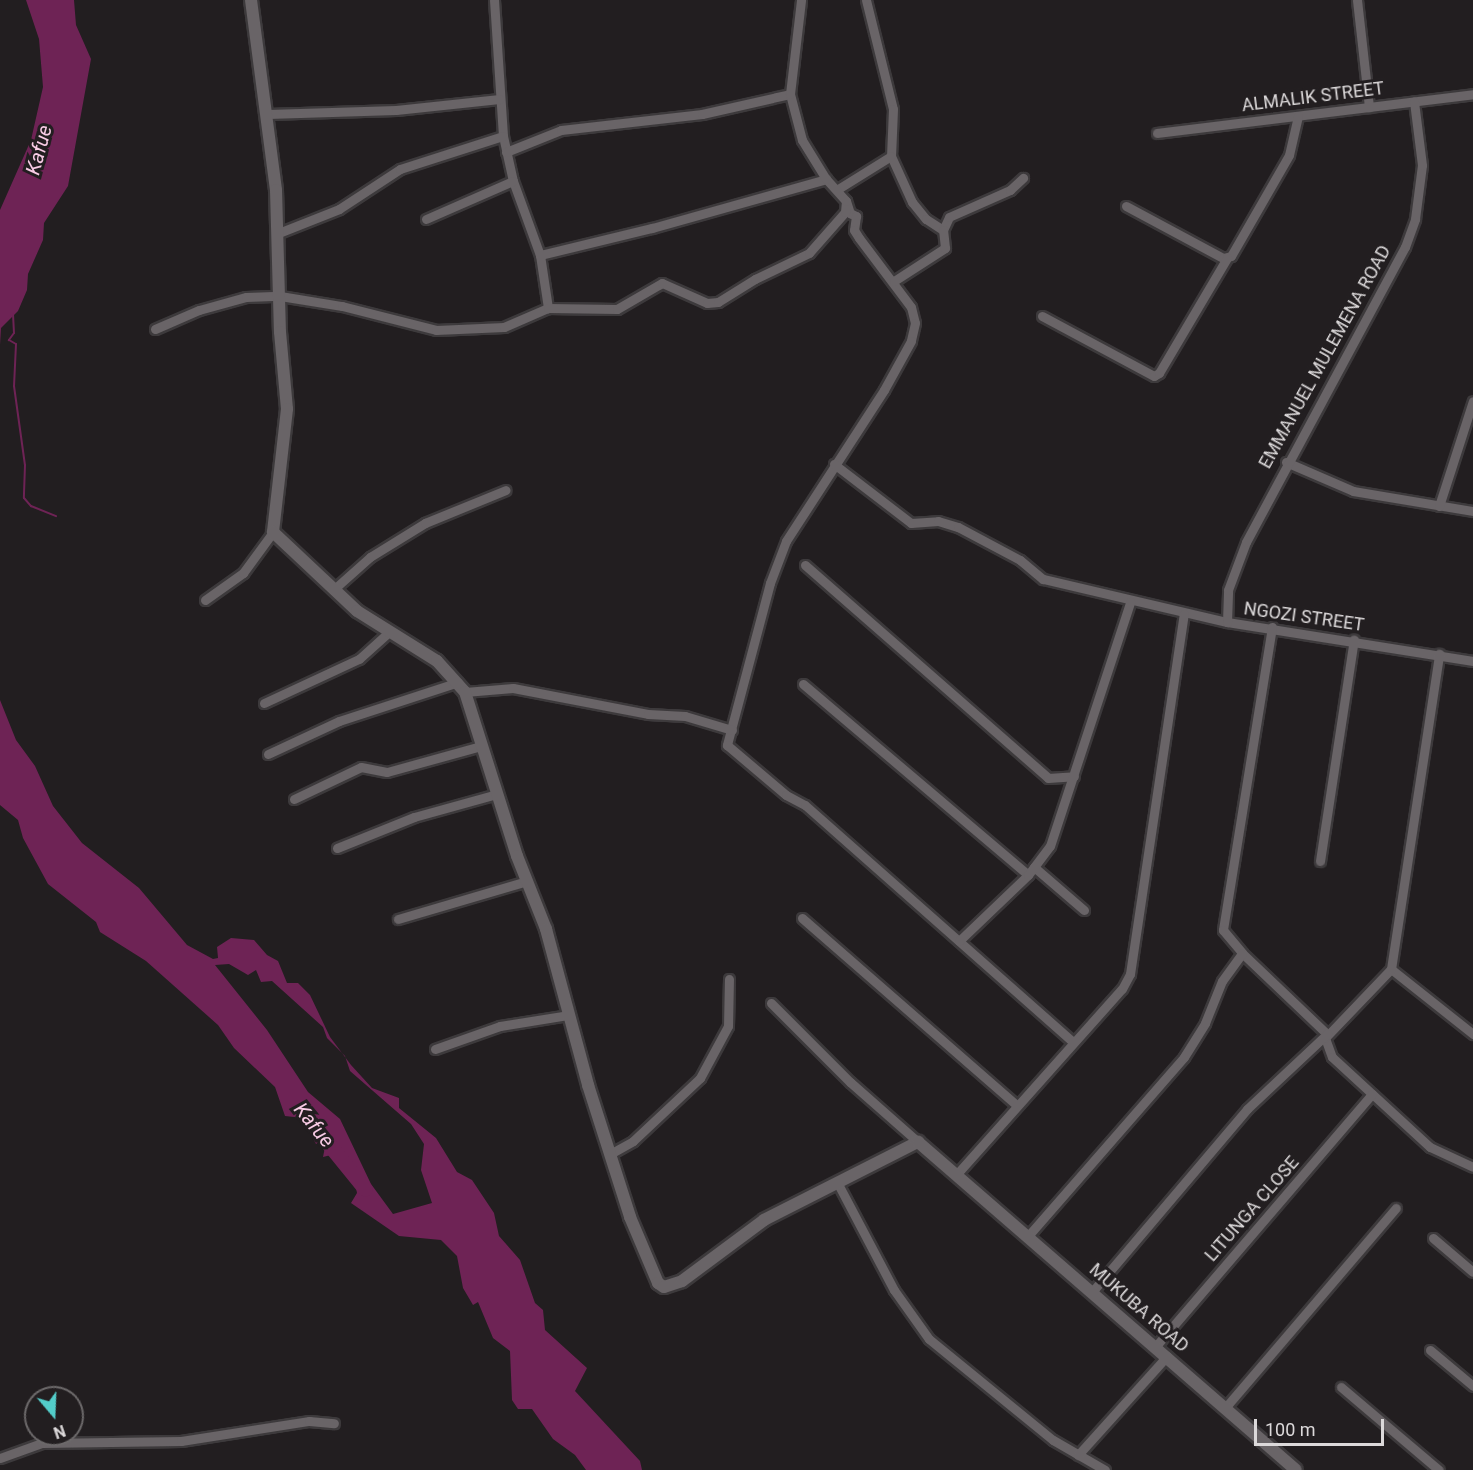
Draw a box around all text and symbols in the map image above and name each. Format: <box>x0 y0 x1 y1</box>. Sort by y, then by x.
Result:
street label: ALMALIK STREET <box>1241 78 1385 116</box>
water label: Kafue <box>21 123 57 177</box>
street label: EMMANUEL MULEMENA ROAD <box>1255 242 1395 472</box>
street label: NGOZI STREET <box>1242 598 1366 636</box>
water label: Kafue <box>289 1098 339 1152</box>
street label: LITUNGA CLOSE <box>1200 1152 1304 1266</box>
street label: MUKUBA ROAD <box>1085 1259 1193 1357</box>
north arrow <box>24 1386 84 1446</box>
scale bar <box>1257 1407 1388 1445</box>
text: 100 m <box>1265 1419 1316 1440</box>
text: N <box>51 1421 68 1442</box>

